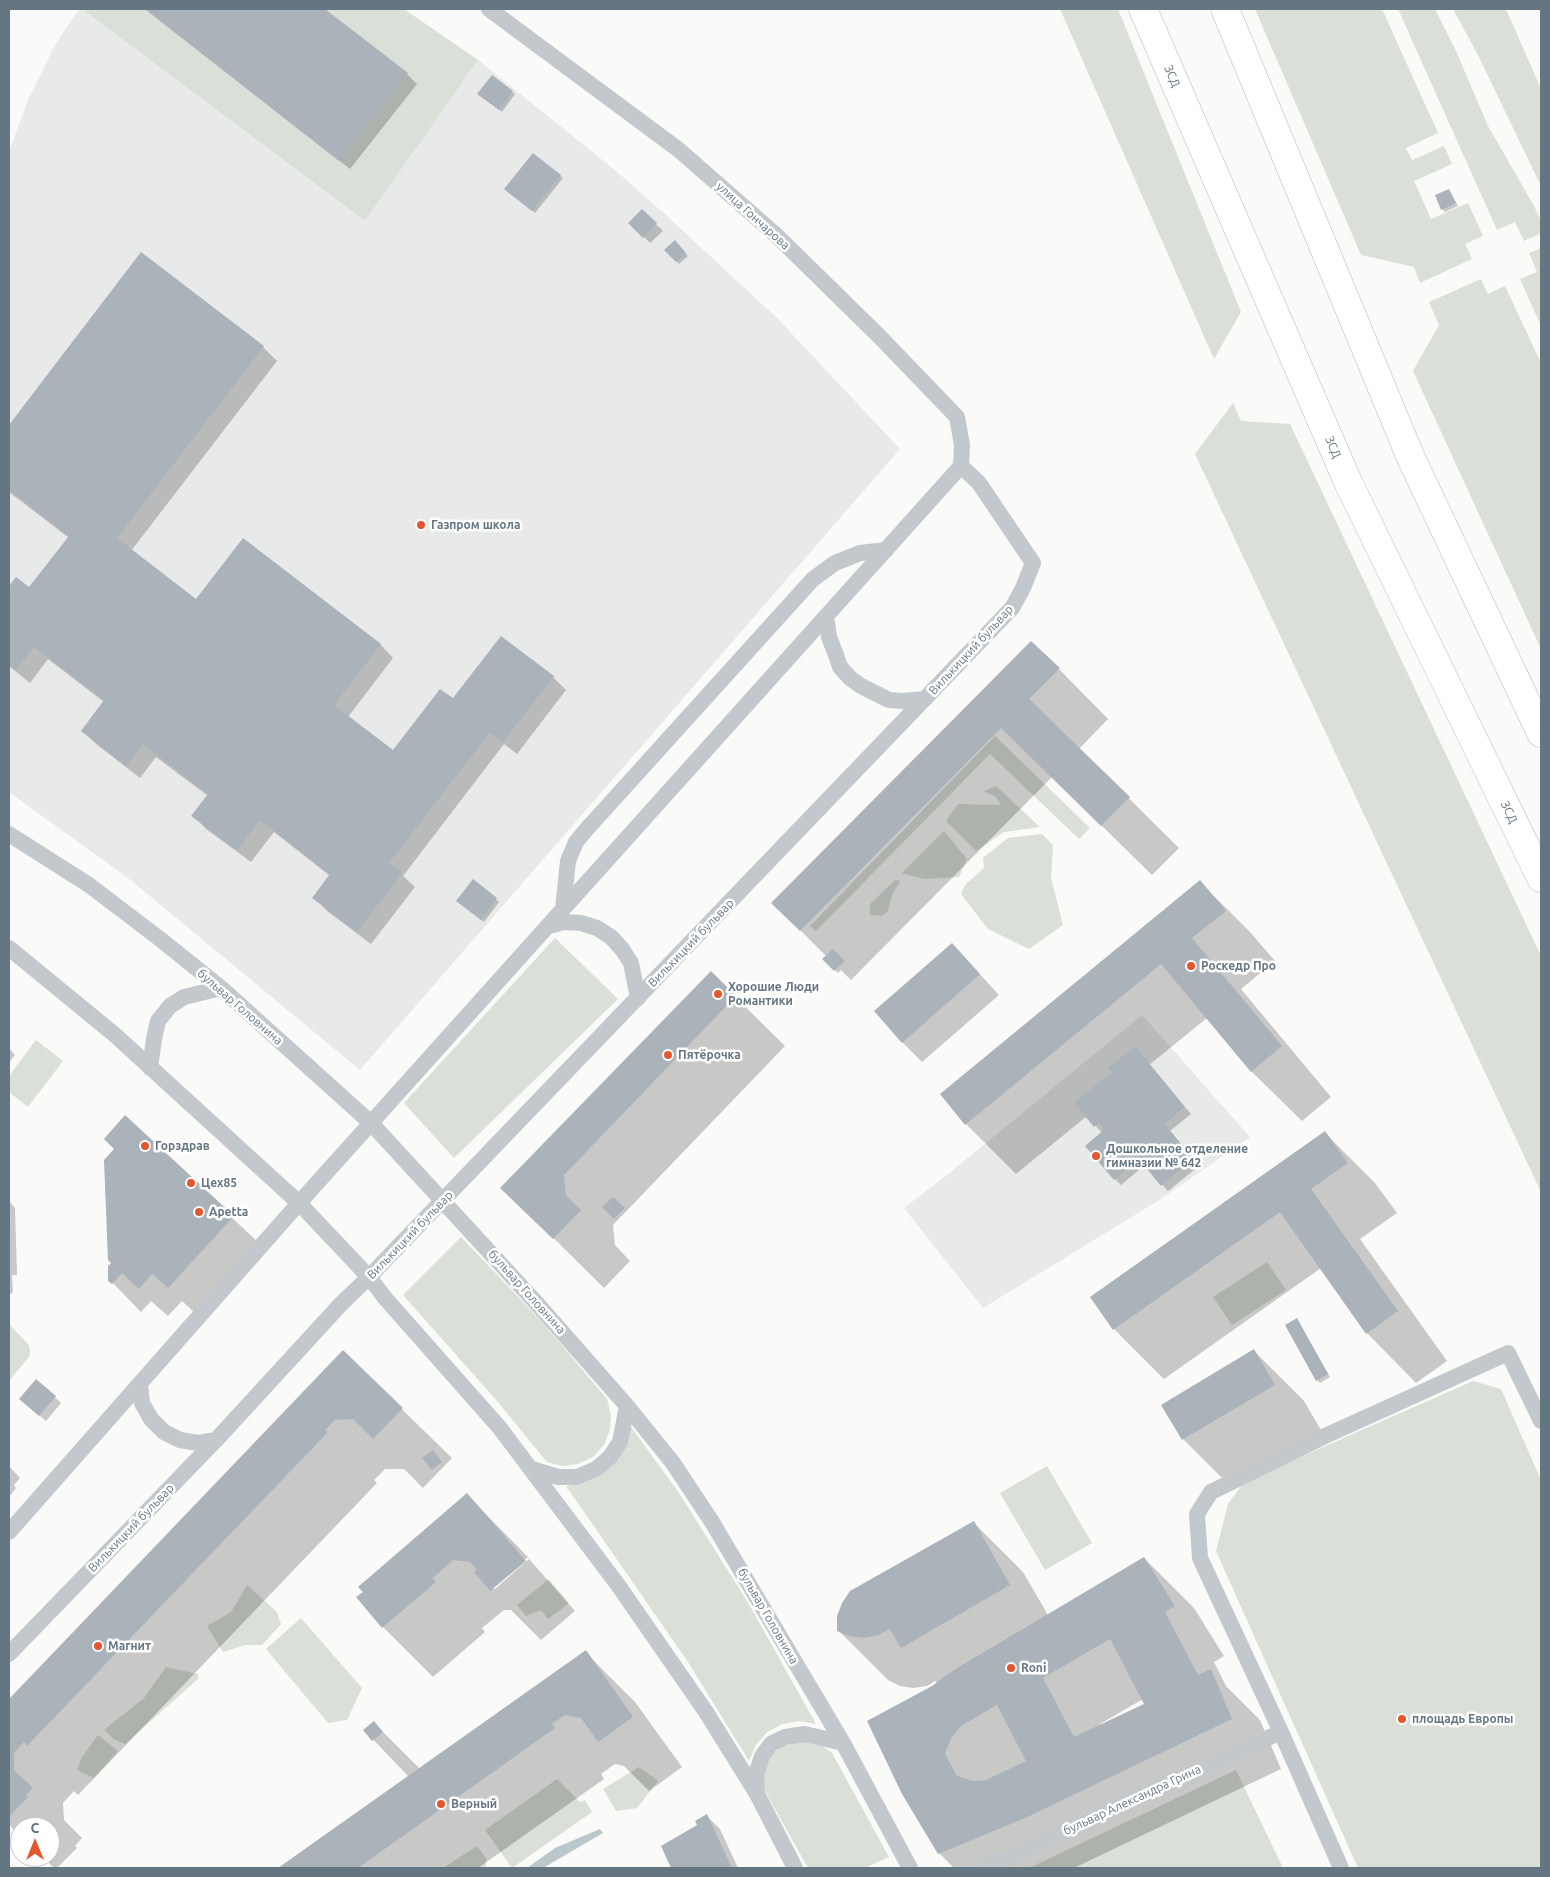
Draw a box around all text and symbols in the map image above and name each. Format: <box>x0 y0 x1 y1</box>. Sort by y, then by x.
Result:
street label: ЗСД <box>1161 63 1183 89</box>
street label: улица Гончарова <box>713 179 793 253</box>
street label: ЗСД <box>1322 434 1344 460</box>
place label: Газпром школа <box>431 518 520 532</box>
marker: Газпром школа <box>415 519 427 531</box>
street label: Вилькицкий бульвар <box>926 602 1016 698</box>
street label: ЗСД <box>1498 799 1520 825</box>
street label: Вилькицкий бульвар <box>645 896 737 990</box>
place label: Роскедр Про <box>1201 959 1276 973</box>
marker: Роскедр Про <box>1185 960 1197 972</box>
street label: бульвар Головнина <box>194 966 286 1048</box>
place label: Хорошие Люди Романтики <box>728 980 819 1008</box>
marker: Хорошие Люди Романтики <box>712 988 724 1000</box>
place label: Пятёрочка <box>678 1048 741 1062</box>
marker: Пятёрочка <box>662 1049 674 1061</box>
place label: Горздрав <box>155 1139 210 1153</box>
marker: Горздрав <box>139 1140 151 1152</box>
place label: Дошкольное отделение гимназии № 642 <box>1106 1142 1248 1170</box>
marker: Дошкольное отделение гимназии № 642 <box>1090 1150 1102 1162</box>
place label: Цех85 <box>201 1176 237 1190</box>
marker: Цех85 <box>185 1177 197 1189</box>
street label: Вилькицкий бульвар <box>364 1188 456 1282</box>
place label: Apetta <box>209 1205 248 1219</box>
marker: Apetta <box>193 1206 205 1218</box>
street label: бульвар Головнина <box>485 1247 569 1337</box>
street label: Вилькицкий бульвар <box>85 1481 177 1575</box>
street label: бульвар Головнина <box>735 1566 801 1666</box>
place label: Магнит <box>108 1639 151 1653</box>
marker: Магнит <box>92 1640 104 1652</box>
place label: Roni <box>1021 1661 1046 1675</box>
marker: Roni <box>1005 1662 1017 1674</box>
place label: площадь Европы <box>1412 1712 1513 1726</box>
marker: площадь Европы <box>1396 1713 1408 1725</box>
street label: бульвар Александра Грина <box>1061 1762 1203 1838</box>
place label: Верный <box>451 1797 497 1811</box>
marker: Верный <box>435 1798 447 1810</box>
north arrow <box>10 1817 60 1867</box>
text: С <box>31 1820 39 1836</box>

